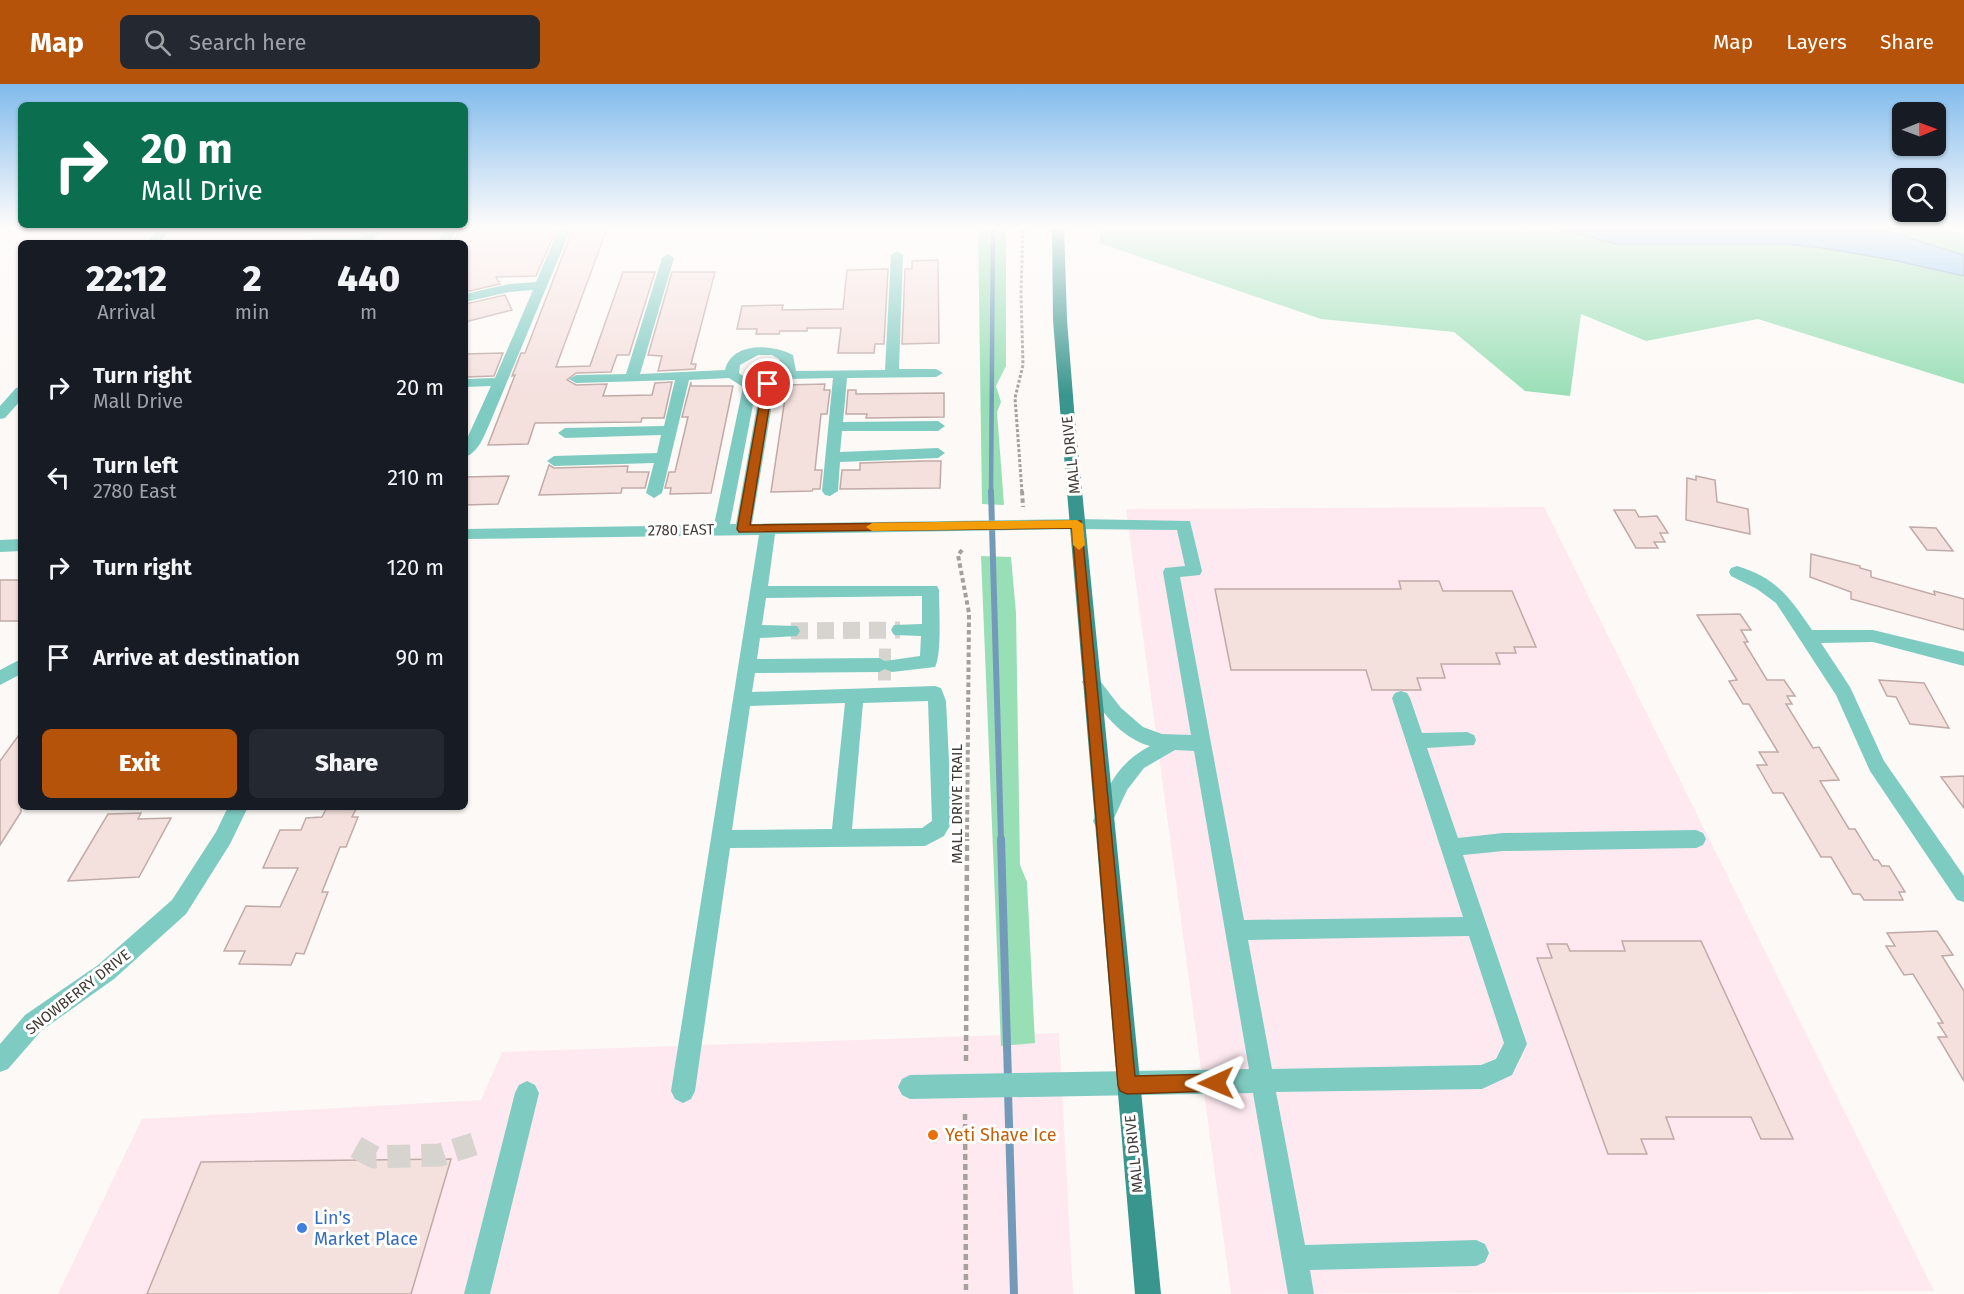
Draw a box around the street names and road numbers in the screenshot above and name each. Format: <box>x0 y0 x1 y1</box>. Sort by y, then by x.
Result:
street label: MALL DRIVE <box>1058 415 1084 495</box>
street label: 2780 EAST <box>648 520 715 540</box>
street label: MALL DRIVE TRAIL <box>948 743 966 864</box>
street label: SNOWBERRY DRIVE <box>22 946 134 1038</box>
street label: MALL DRIVE <box>1121 1114 1147 1194</box>

